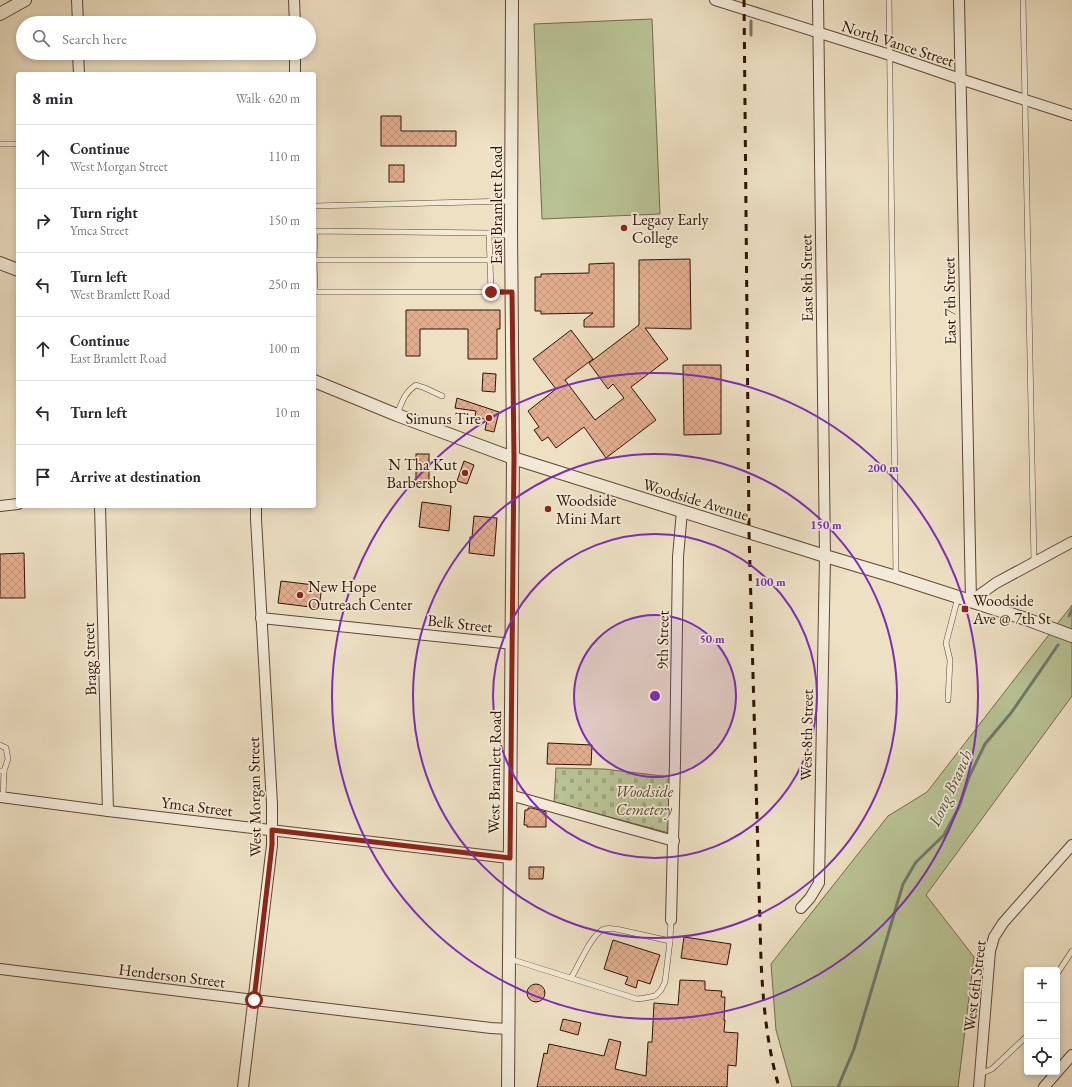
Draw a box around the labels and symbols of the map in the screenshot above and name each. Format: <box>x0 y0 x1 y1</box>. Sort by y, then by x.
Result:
street label: North Vance Street <box>839 15 957 72</box>
street label: East Bramlett Road <box>486 145 507 264</box>
place label: Legacy Early College <box>632 209 710 248</box>
marker: Legacy Early College <box>619 223 629 233</box>
street label: East 8th Street <box>795 234 818 322</box>
street label: East 7th Street <box>938 257 961 345</box>
route end <box>482 283 500 301</box>
place label: Simuns Tire <box>406 408 481 429</box>
marker: Simuns Tire <box>484 413 494 423</box>
place label: N Tha Kut Barbershop <box>386 454 457 493</box>
text: 200 m <box>867 460 899 476</box>
marker: N Tha Kut Barbershop <box>460 468 470 478</box>
street label: Woodside Avenue <box>640 473 751 526</box>
place label: Woodside Mini Mart <box>556 490 621 529</box>
marker: Woodside Mini Mart <box>543 504 553 514</box>
text: 150 m <box>810 517 842 533</box>
text: 100 m <box>754 574 786 590</box>
place label: New Hope Outreach Center <box>308 576 413 615</box>
marker: New Hope Outreach Center <box>295 590 305 600</box>
place label: Woodside Ave @ 7th St <box>972 590 1051 629</box>
marker: Woodside Ave @ 7th St <box>960 604 970 614</box>
street label: Belk Street <box>426 610 494 637</box>
street label: 9th Street <box>651 610 674 670</box>
street label: Bragg Street <box>78 622 101 696</box>
text: 50 m <box>699 631 725 647</box>
centre of rings <box>648 689 662 703</box>
street label: West 8th Street <box>795 689 818 781</box>
street label: West Bramlett Road <box>483 709 506 834</box>
street label: West Morgan Street <box>243 737 266 857</box>
water label: Long Branch <box>922 746 977 830</box>
park label: Woodside Cemetery <box>615 781 674 820</box>
street label: Ymca Street <box>160 792 234 821</box>
street label: West 6th Street <box>958 939 991 1033</box>
street label: Henderson Street <box>117 959 226 992</box>
route start <box>245 991 263 1009</box>

